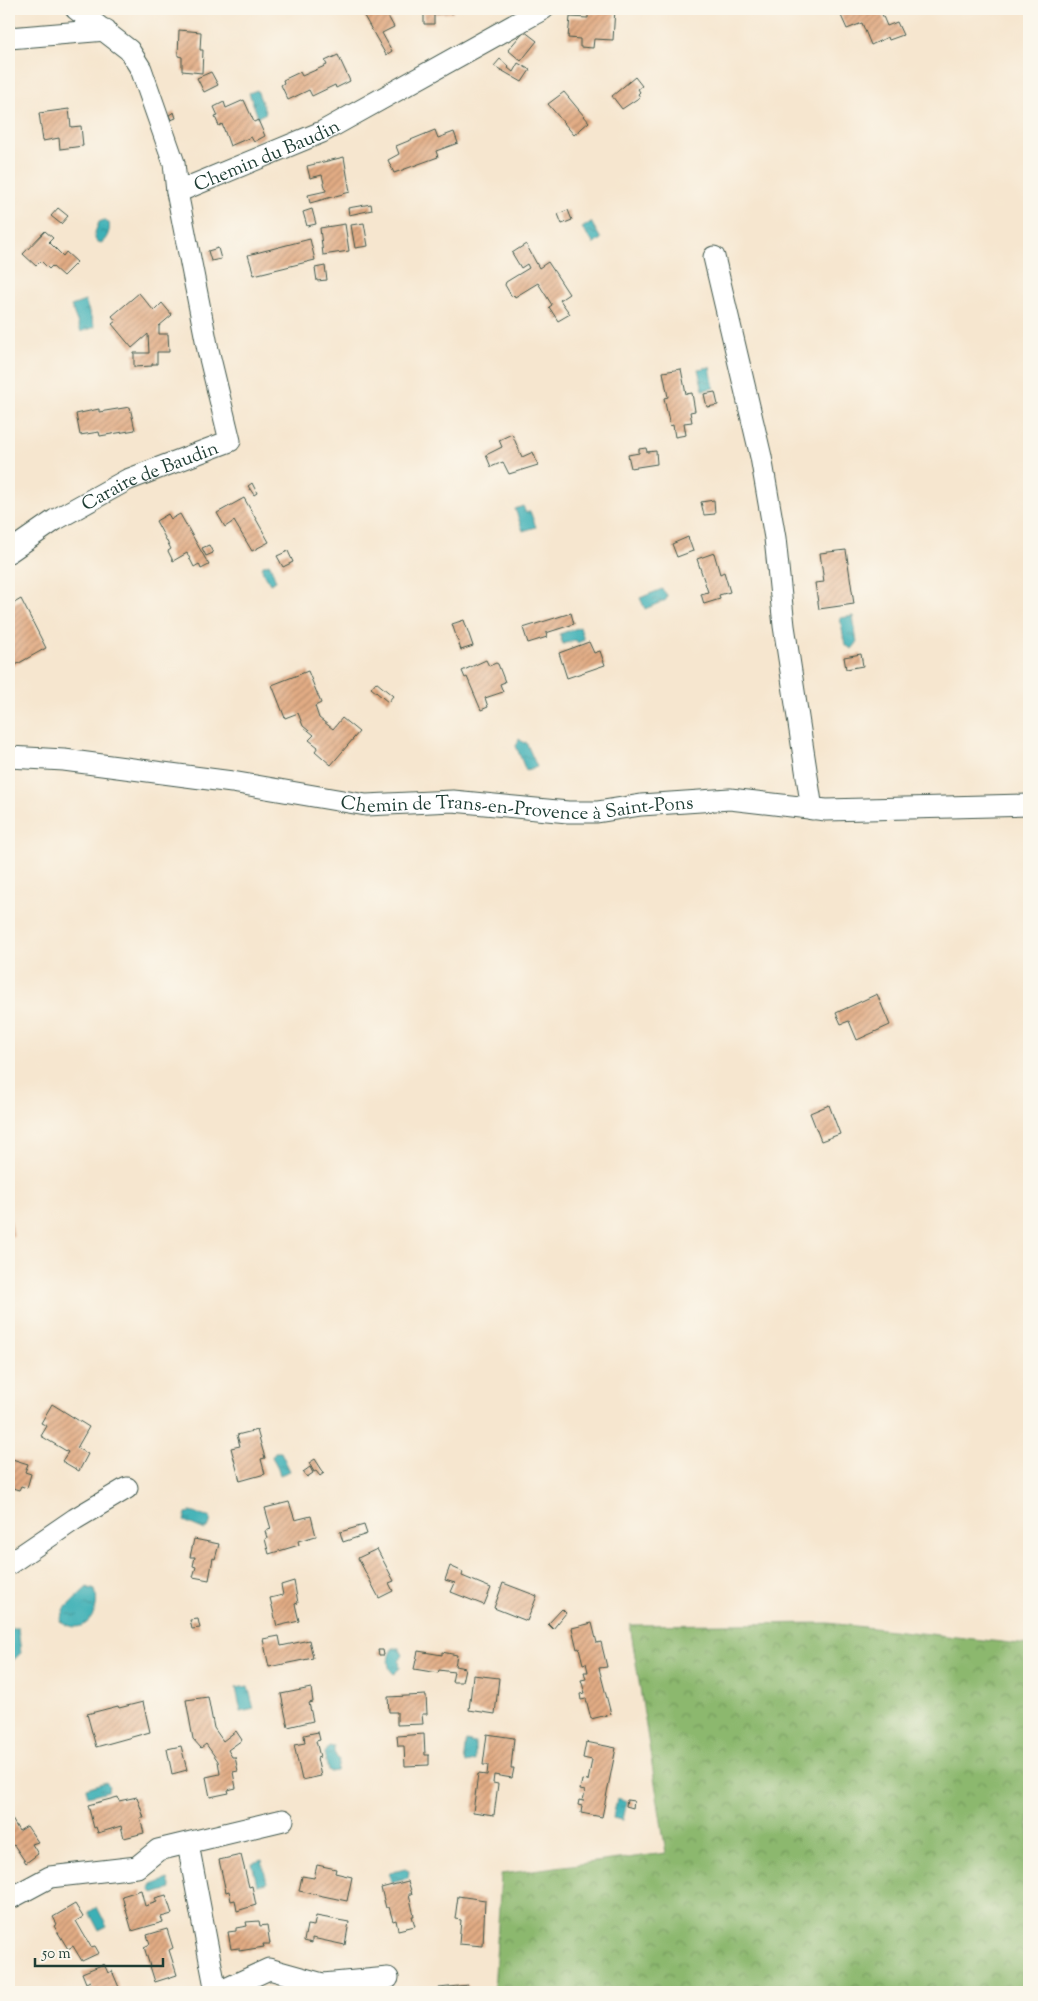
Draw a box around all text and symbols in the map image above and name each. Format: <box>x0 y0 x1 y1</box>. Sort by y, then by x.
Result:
street label: Chemin du Baudin <box>190 114 345 200</box>
street label: Caraire de Baudin <box>77 436 223 519</box>
street label: Chemin de Trans-en-Provence à Saint-Pons <box>338 790 694 828</box>
scale bar <box>35 1936 162 1968</box>
text: 50 m <box>41 1944 71 1965</box>

